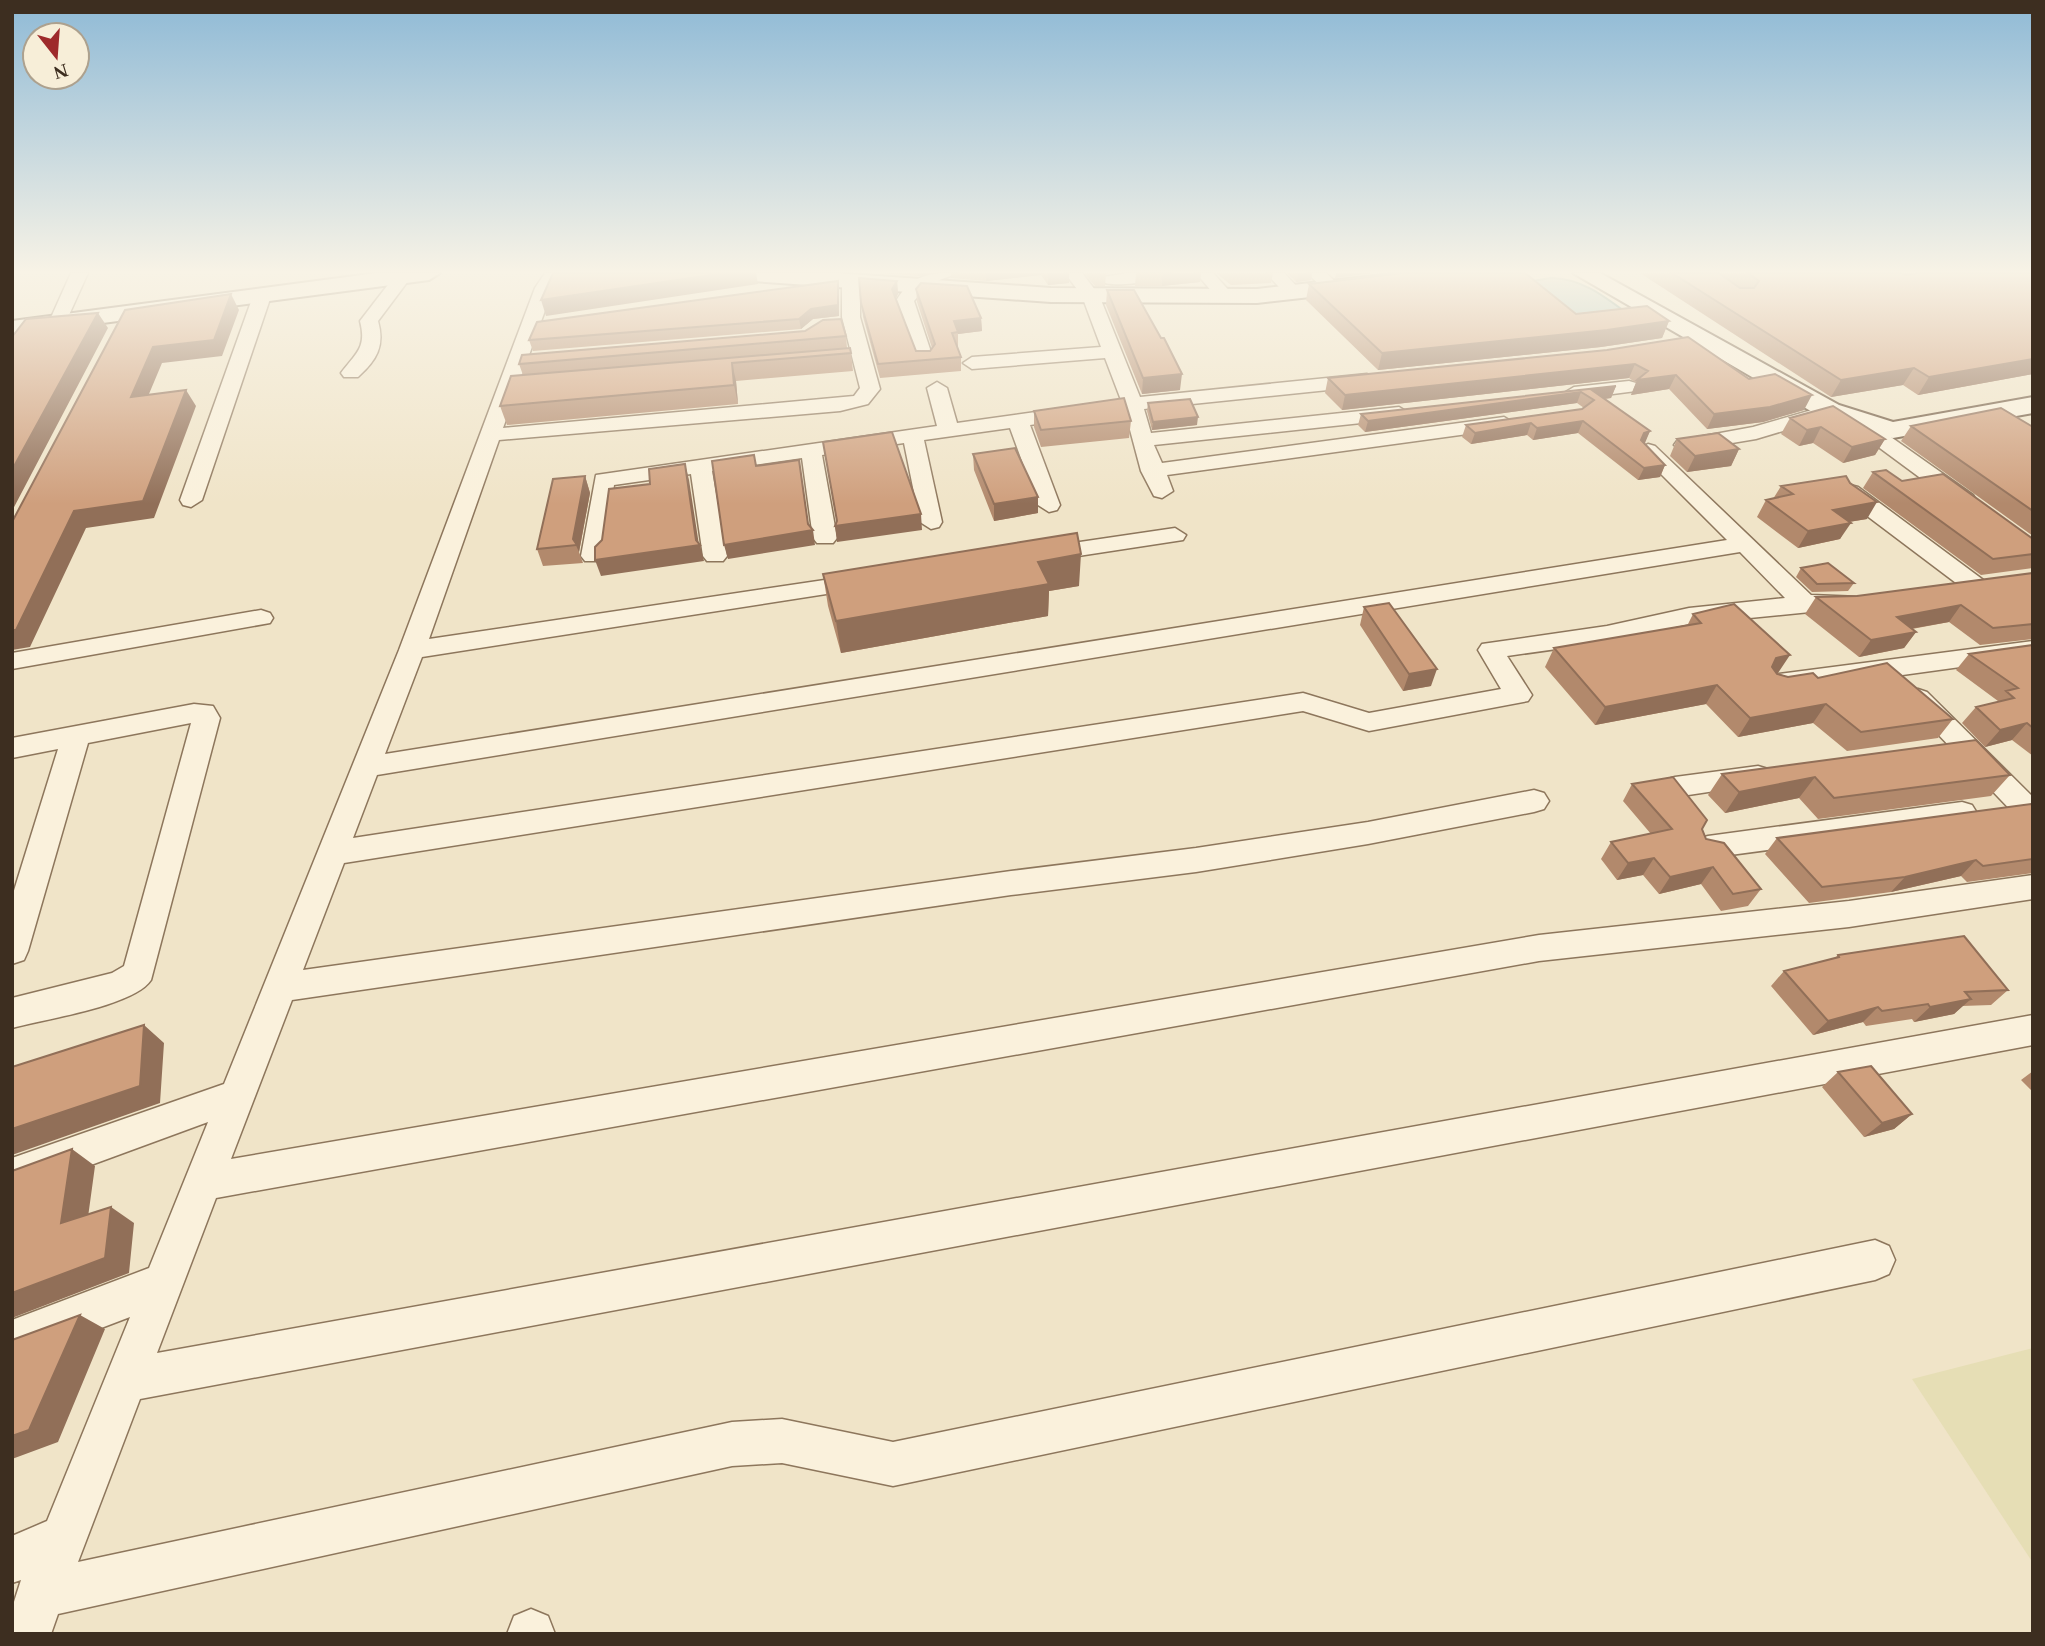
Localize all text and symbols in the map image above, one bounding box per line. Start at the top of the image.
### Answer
north arrow [21,21,91,91]
text: N [51,60,70,84]

